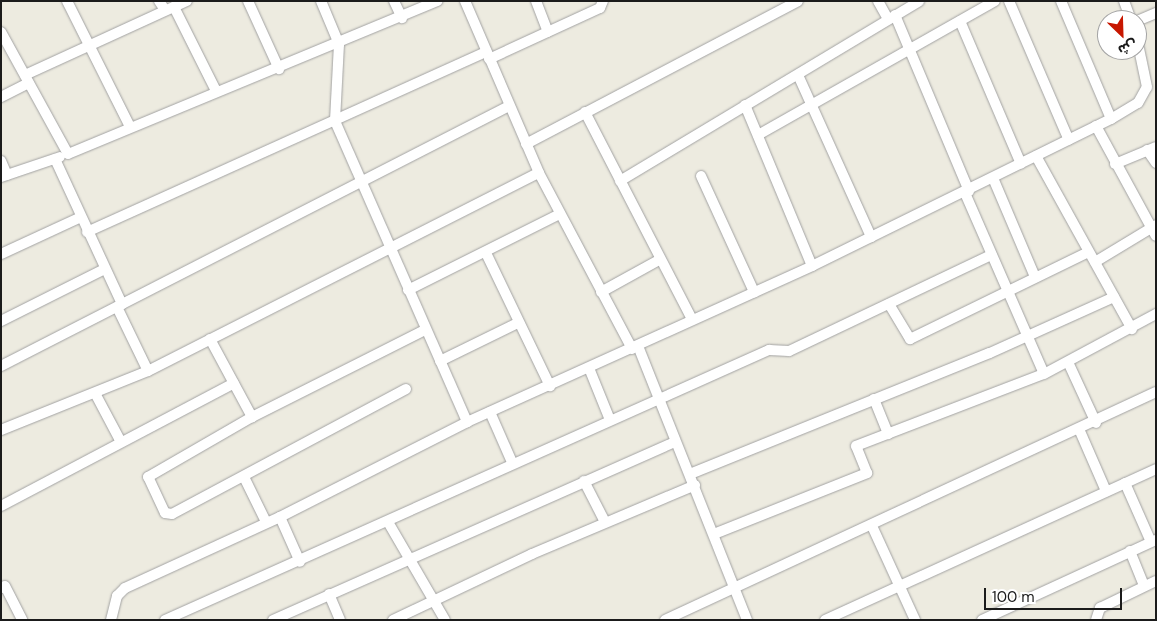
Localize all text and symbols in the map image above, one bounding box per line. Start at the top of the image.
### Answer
north arrow [1097,10,1147,60]
text: ش [1115,36,1140,60]
scale bar [987,578,1124,610]
text: 100 m [992,587,1035,607]

